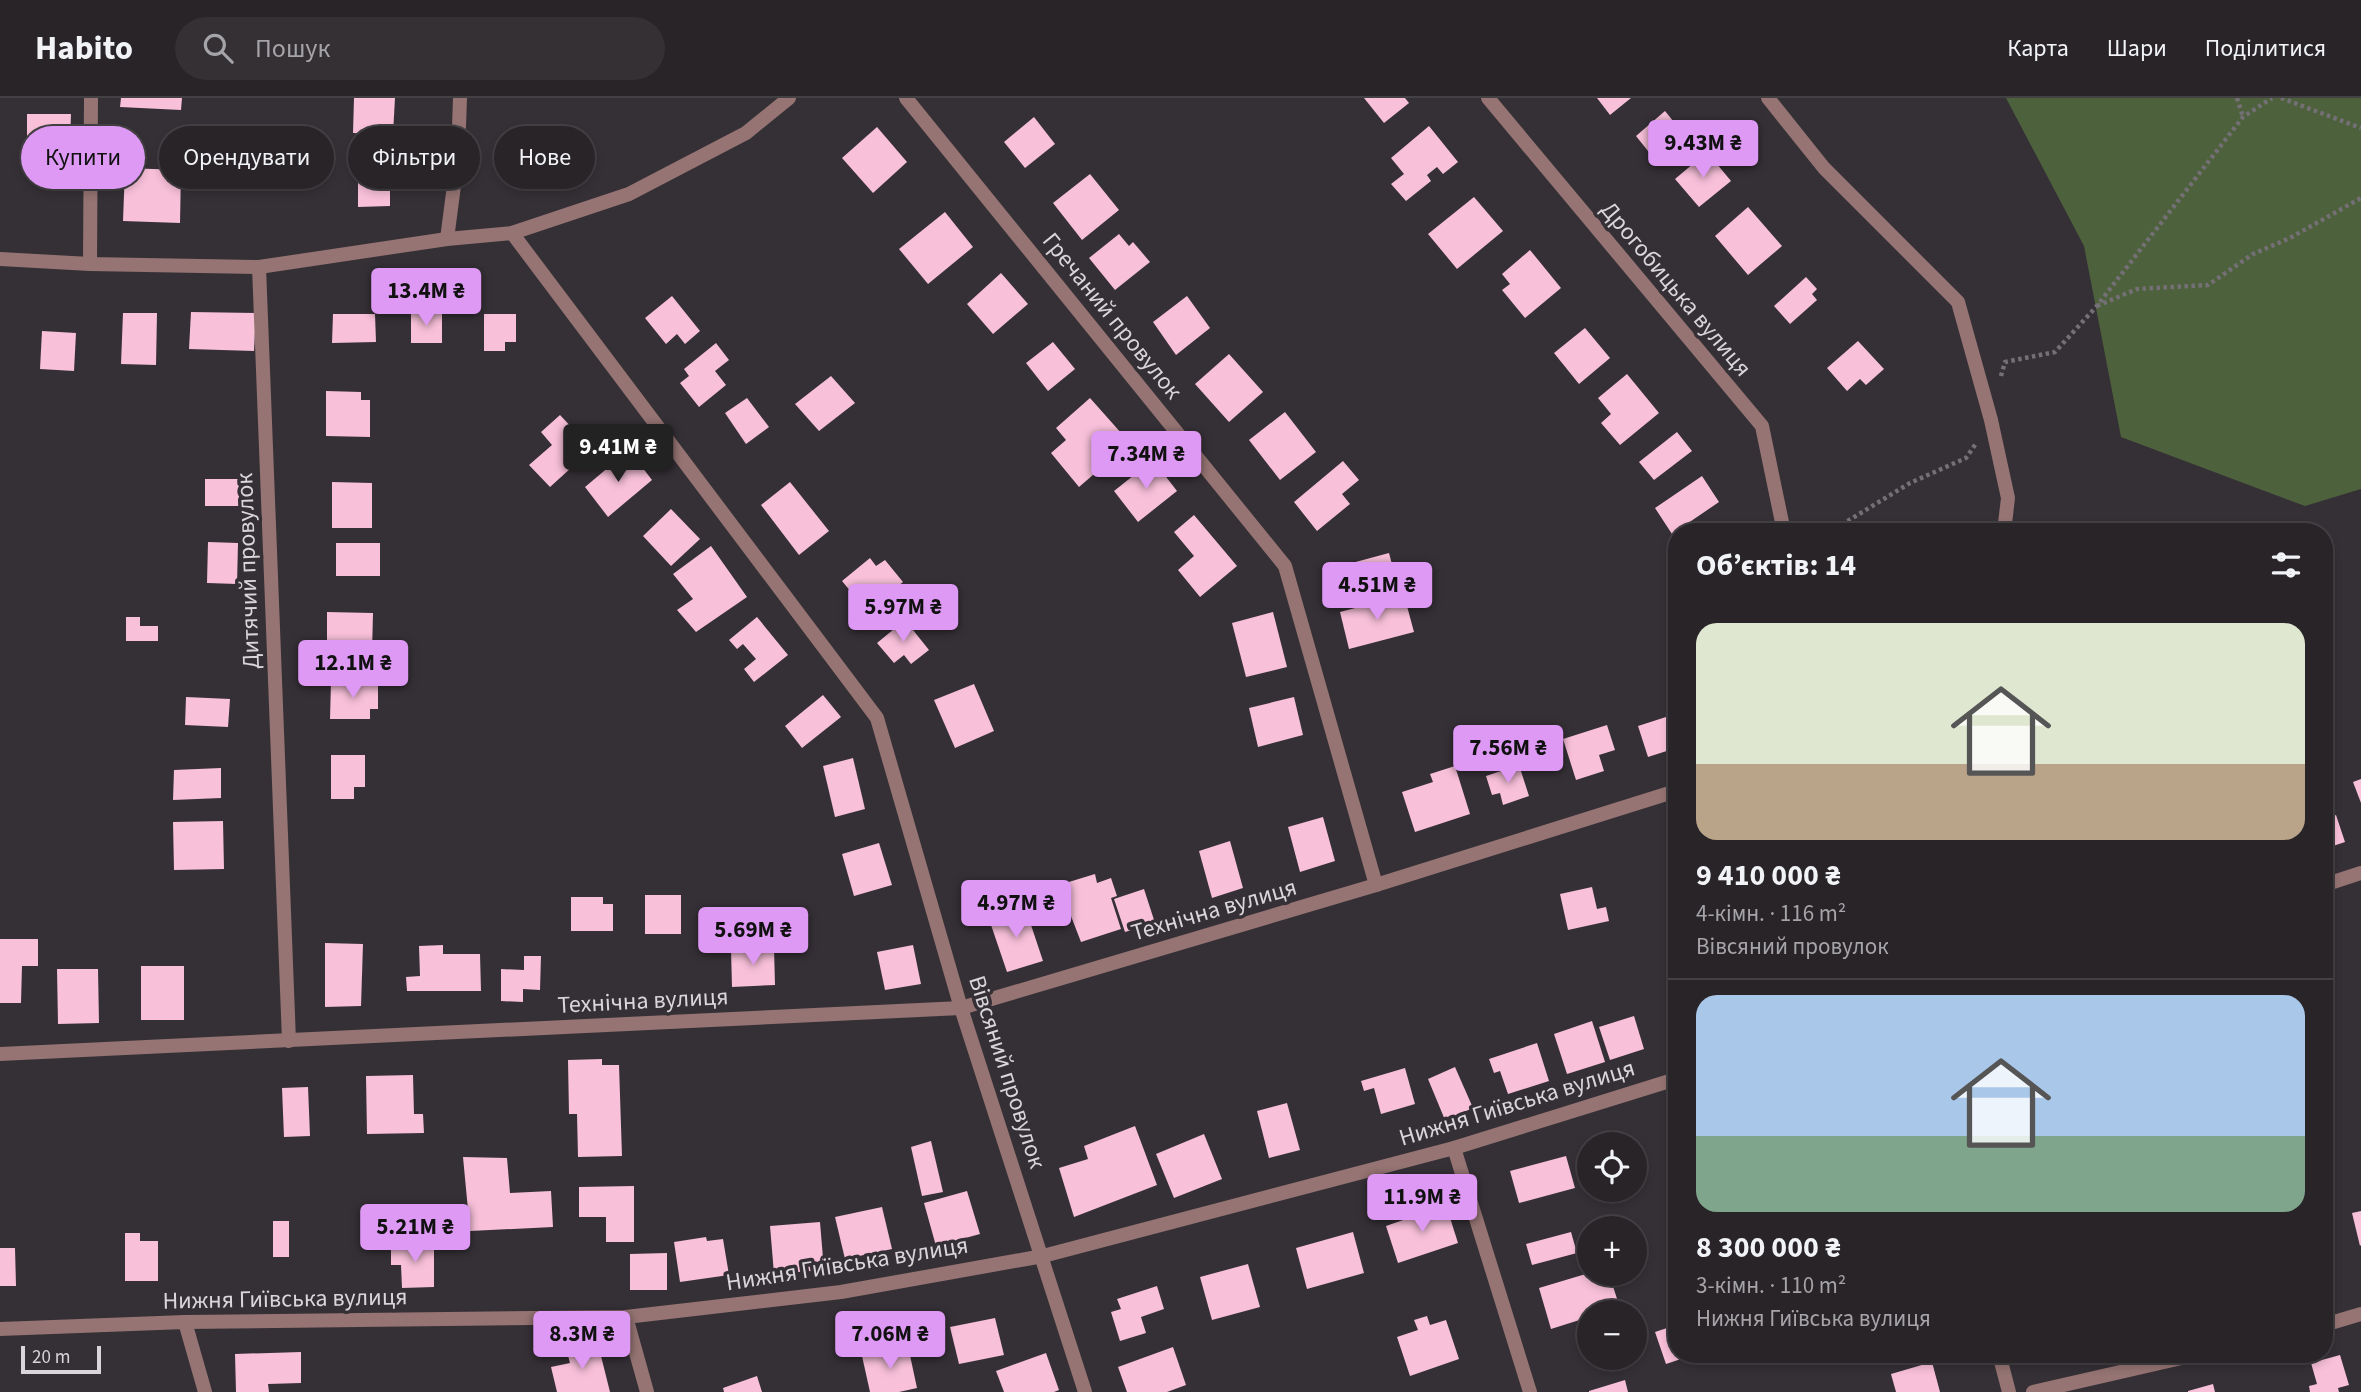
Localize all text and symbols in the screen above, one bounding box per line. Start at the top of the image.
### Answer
search box [175,17,665,80]
text: Habito [35,25,133,72]
icon: search [199,29,237,67]
text: Пошук [255,30,330,67]
text: Карта [2007,31,2069,66]
text: Шари [2107,31,2167,66]
text: Поділитися [2205,31,2326,66]
pin: 9.43M ₴ [1638,120,1768,180]
chip: Купити [21,126,145,189]
chip: Орендувати [159,126,334,189]
chip: Фільтри [348,126,480,189]
chip: Нове [494,126,595,189]
text: 9.43M ₴ [1664,126,1742,159]
street label: Дрогобицька вулиця [1592,194,1760,384]
street label: Гречаний провулок [1034,225,1190,407]
pin: 13.4M ₴ [361,268,491,328]
text: 13.4M ₴ [387,274,465,307]
pin: 9.41M ₴ [553,424,683,484]
text: 9.41M ₴ [579,430,657,463]
pin: 7.34M ₴ [1081,432,1211,491]
text: 7.34M ₴ [1107,437,1185,470]
street label: Дитячий провулок [227,472,269,670]
text: Об’єктів: 14 [1696,544,1856,587]
icon: filters [2267,546,2305,584]
pin: 4.51M ₴ [1312,562,1442,622]
text: 4.51M ₴ [1338,568,1416,601]
pin: 5.97M ₴ [838,584,968,644]
text: 5.97M ₴ [864,590,942,623]
pin: 12.1M ₴ [288,640,418,700]
text: 12.1M ₴ [314,646,392,679]
icon: home [1938,668,2064,794]
pin: 7.56M ₴ [1443,726,1573,785]
text: 7.56M ₴ [1469,731,1547,764]
text: 9 410 000 ₴ [1696,854,1841,897]
street label: Технічна вулиця [1127,870,1301,950]
pin: 4.97M ₴ [951,880,1081,940]
text: 4.97M ₴ [977,886,1055,919]
text: 4-кімн. · 116 m² [1696,897,1846,930]
pin: 5.69M ₴ [688,908,818,967]
text: 5.69M ₴ [714,913,792,946]
text: Вівсяний провулок [1696,930,1889,963]
street label: Вівсяний провулок [959,971,1055,1173]
street label: Технічна вулиця [557,979,729,1023]
icon: home [1938,1040,2064,1166]
street label: Нижня Гиївська вулиця [1395,1050,1639,1156]
map controls [1577,1132,1647,1370]
button: locate [1577,1132,1647,1202]
pin: 11.9M ₴ [1357,1174,1487,1234]
text: 11.9M ₴ [1383,1180,1461,1213]
pin: 5.21M ₴ [350,1204,480,1264]
text: 5.21M ₴ [376,1210,454,1243]
button: + [1577,1216,1647,1286]
text: 8 300 000 ₴ [1696,1226,1841,1269]
street label: Нижня Гиївська вулиця [723,1228,971,1300]
text: 3-кімн. · 110 m² [1696,1269,1846,1302]
street label: Нижня Гиївська вулиця [162,1279,408,1319]
button: − [1577,1300,1647,1370]
text: Нижня Гиївська вулиця [1696,1302,1931,1335]
pin: 8.3M ₴ [525,1312,639,1371]
pin: 7.06M ₴ [825,1312,955,1371]
text: 8.3M ₴ [549,1317,615,1350]
text: 7.06M ₴ [851,1317,929,1350]
scale bar [21,1343,102,1375]
text: 20 m [32,1344,70,1371]

